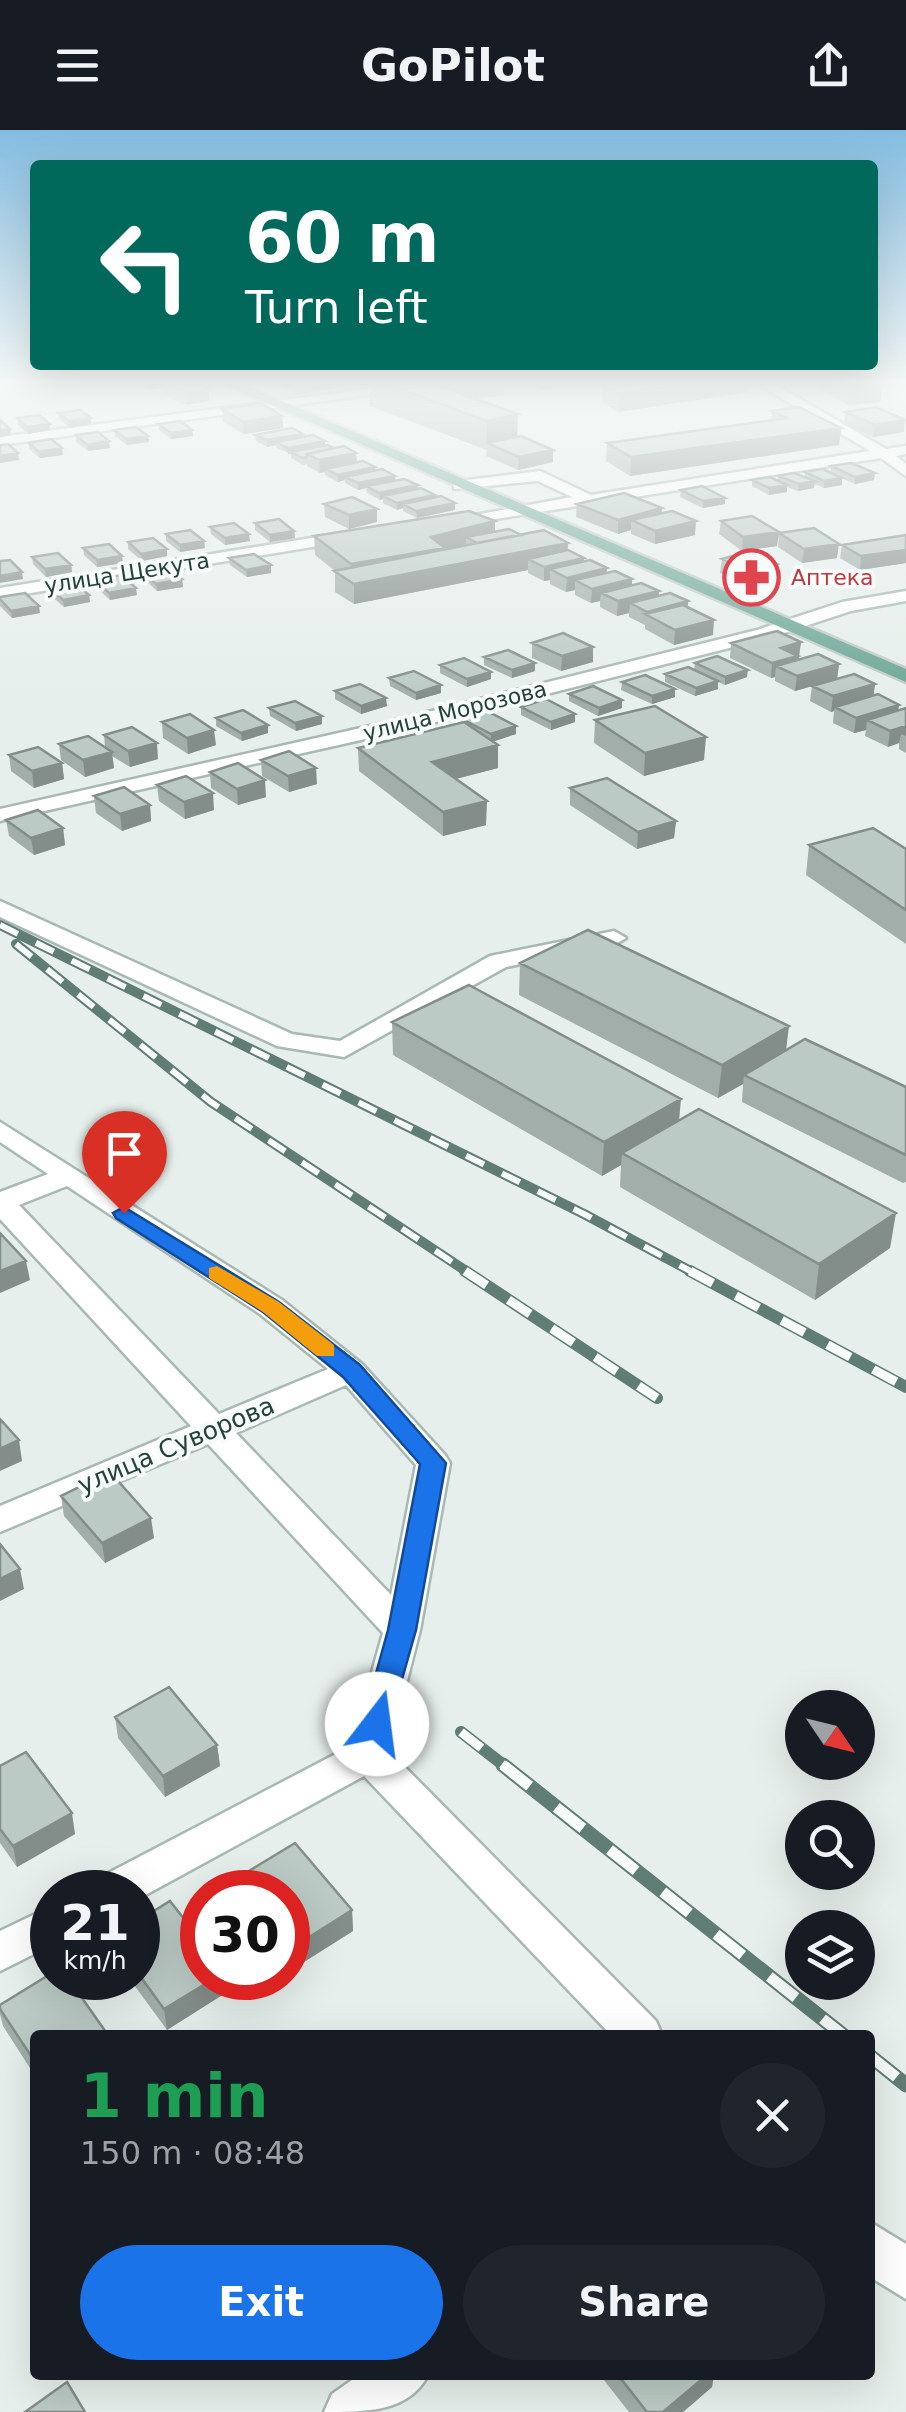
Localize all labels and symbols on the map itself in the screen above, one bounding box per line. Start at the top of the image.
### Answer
pharmacy icon: Аптека [722,547,782,607]
street label: улица Щекута [43,548,211,598]
place label: Аптека [791,565,874,590]
street label: улица Морозова [361,676,549,746]
pin [82,1111,167,1214]
street label: улица Суворова [73,1390,279,1500]
position arrow [325,1672,429,1776]
north arrow [785,1690,875,1780]
speed limit sign: 30 [180,1870,310,2000]

